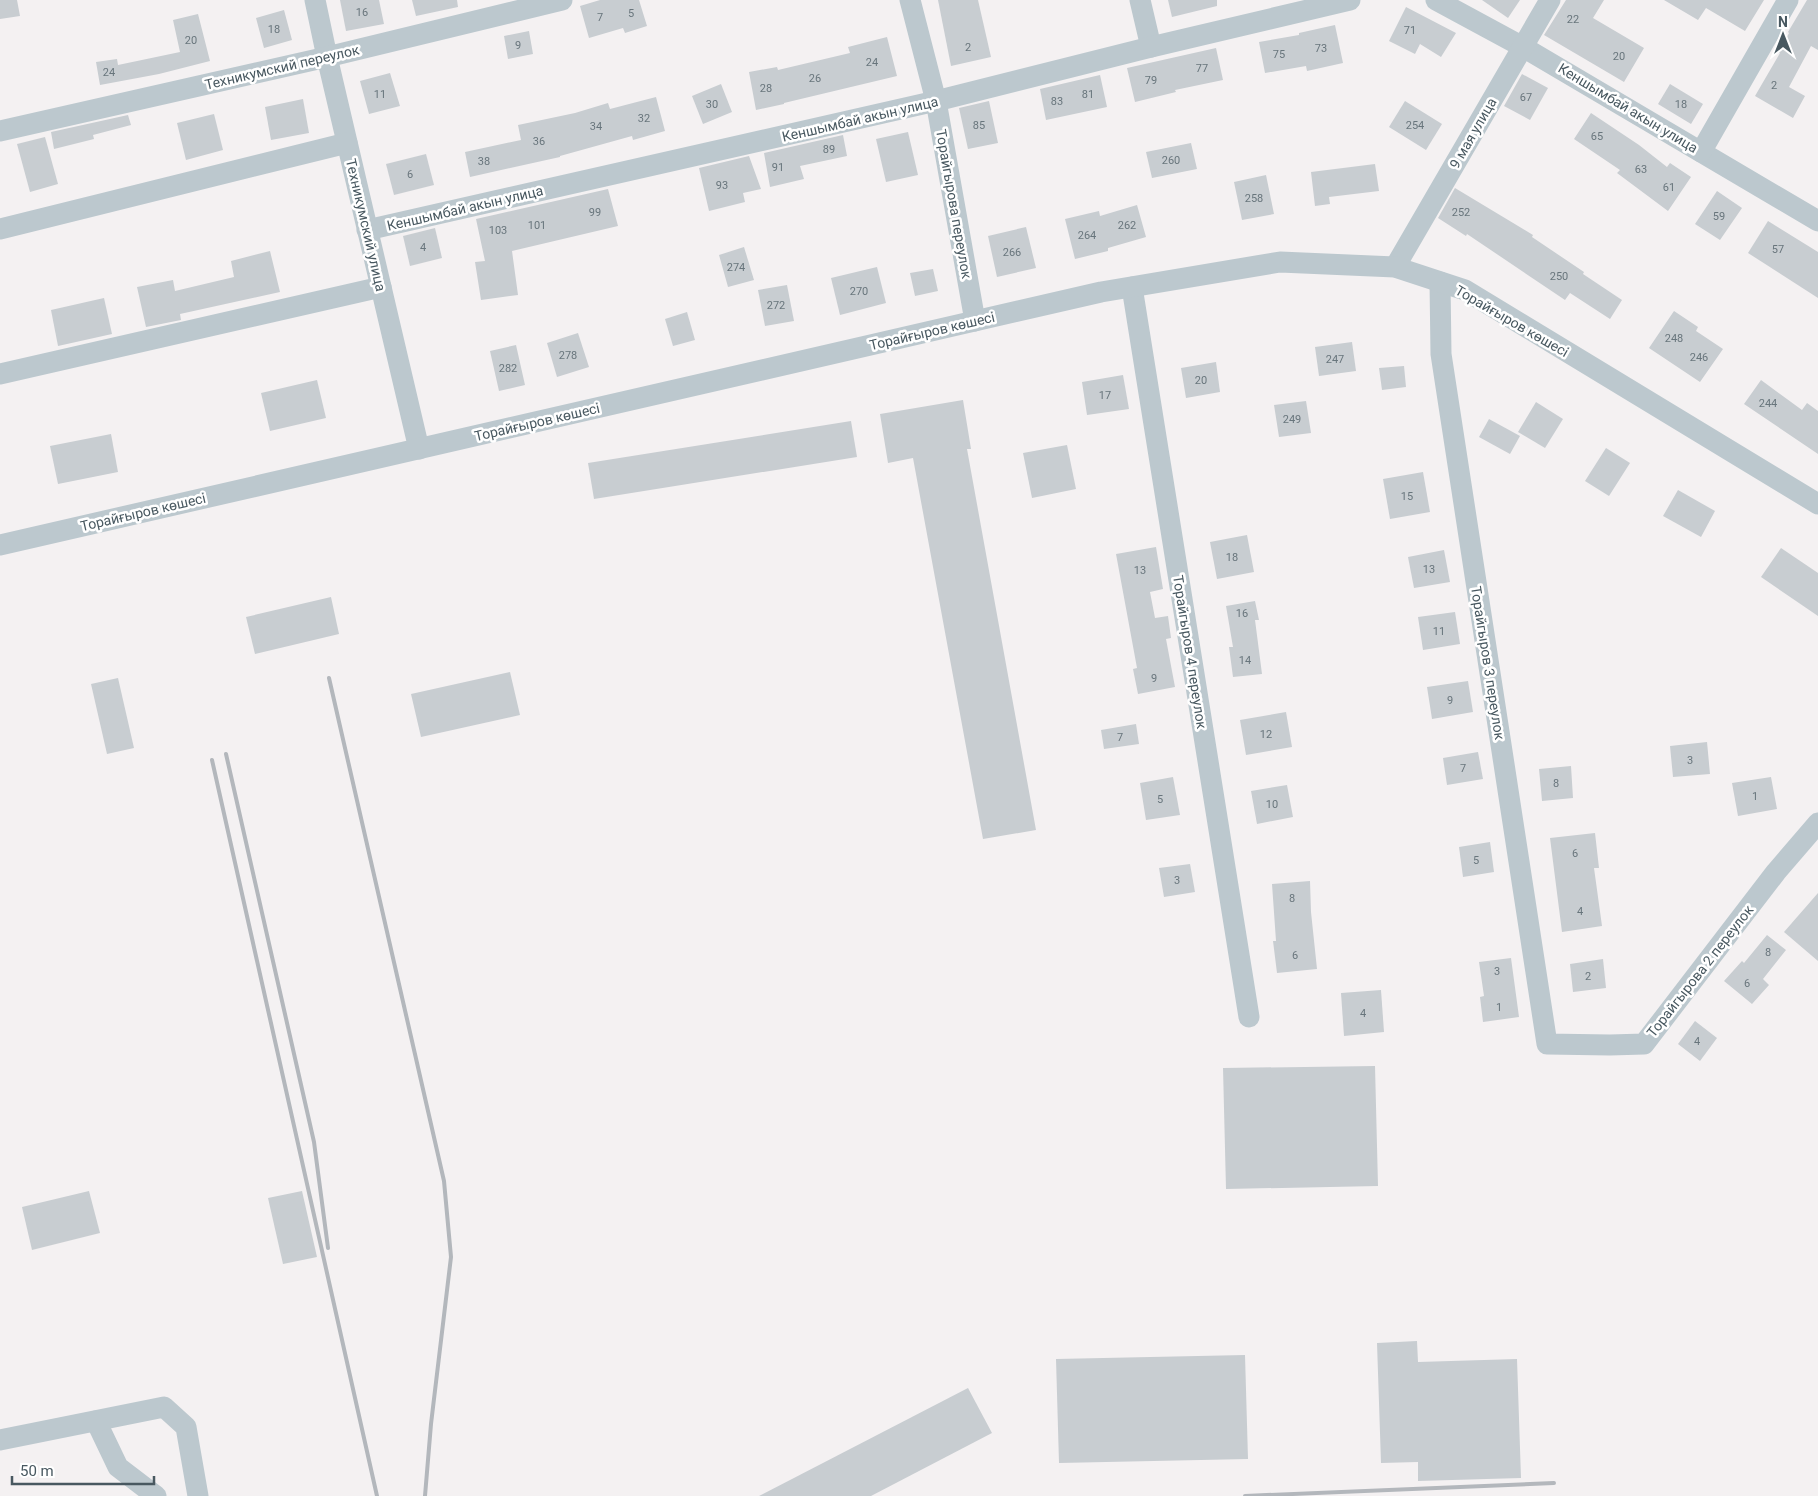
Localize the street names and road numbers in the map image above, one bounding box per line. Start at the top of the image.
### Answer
street label: Техникумский переулок [203,41,361,93]
street label: Кеншымбай акын улица [1555,60,1701,156]
street label: Кеншымбай акын улица [780,93,940,145]
street label: 9 мая улица [1446,95,1500,171]
street label: Торайгырова переулок [933,128,975,280]
street label: Техникумский улица [343,157,389,293]
street label: Кеншымбай акын улица [385,182,545,234]
street label: Торайғыров көшесі [1452,282,1572,360]
street label: Торайғыров көшесі [868,309,996,353]
street label: Торайғыров көшесі [473,400,601,444]
street label: Торайғыров көшесі [79,490,207,534]
street label: Торайгыров 4 переулок [1170,574,1210,730]
street label: Торайгыров 3 переулок [1468,585,1508,741]
street label: Торайгырова 2 переулок [1644,902,1757,1040]

